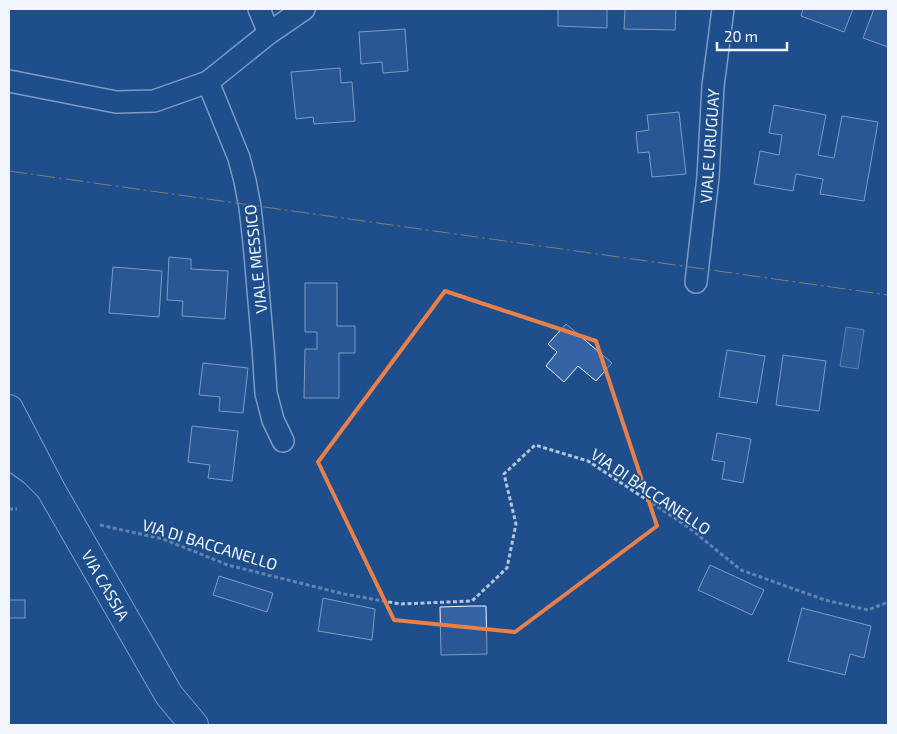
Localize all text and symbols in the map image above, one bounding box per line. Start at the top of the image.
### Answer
scale bar [717,20,787,52]
text: 20 m [724,27,758,45]
street label: VIALE URUGUAY [696,88,722,204]
street label: VIALE MESSICO [240,204,270,314]
street label: VIA DI BACCANELLO [587,444,715,538]
street label: VIA DI BACCANELLO [140,514,280,574]
street label: VIA CASSIA [78,546,134,624]

